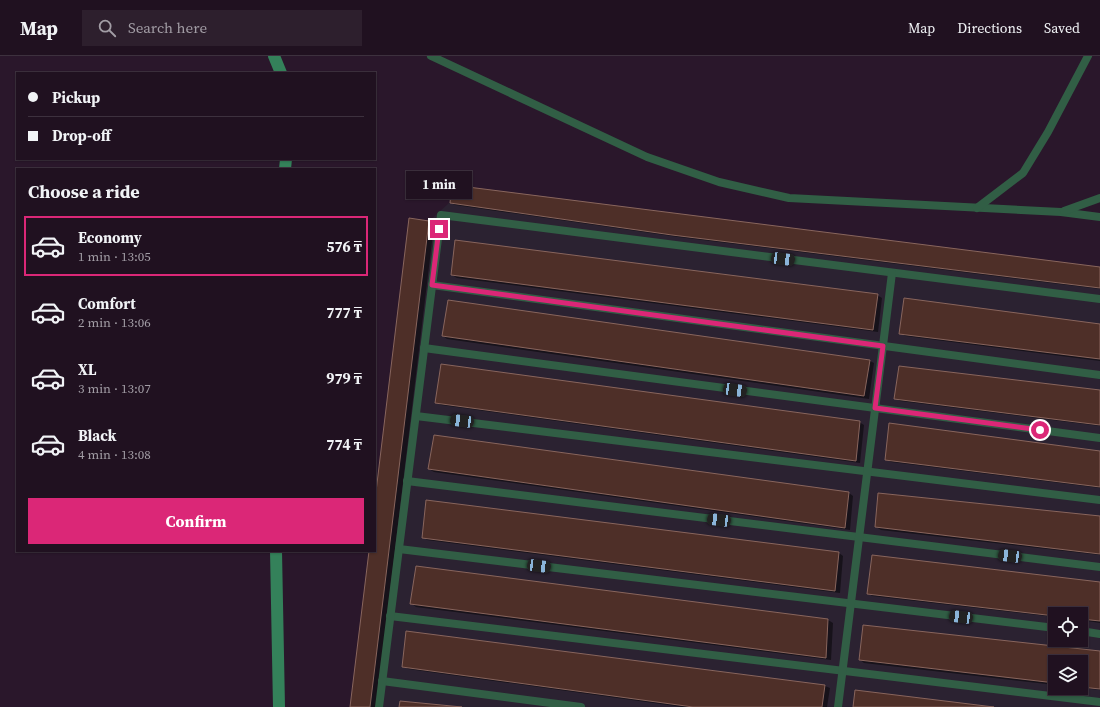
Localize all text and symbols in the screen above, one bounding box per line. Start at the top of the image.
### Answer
search box [82,10,362,46]
text: Map [20,15,58,41]
icon: search [96,17,118,39]
text: Search here [128,17,207,38]
text: Map [908,18,935,38]
text: Directions [957,18,1022,38]
text: Saved [1044,18,1080,38]
text: Pickup [52,87,100,108]
text: Drop-off [52,125,111,146]
callout: 1 min [406,171,472,199]
text: 1 min [422,176,456,193]
text: Choose a ride [28,179,140,204]
route end [430,220,448,238]
text: Economy [78,227,142,248]
icon: car [30,228,66,264]
text: 576 ₸ [326,236,362,257]
text: 1 min · 13:05 [78,248,151,265]
car [770,252,796,266]
text: Comfort [78,293,136,314]
icon: car [30,294,66,330]
text: 777 ₸ [326,302,362,323]
text: 2 min · 13:06 [78,314,151,331]
text: XL [78,359,97,380]
icon: car [30,360,66,396]
text: 979 ₸ [326,368,362,389]
text: 3 min · 13:07 [78,380,151,397]
car [722,382,748,398]
car [449,414,475,428]
route start [1031,421,1049,439]
text: Black [78,425,117,446]
icon: car [30,426,66,462]
text: 774 ₸ [326,434,362,455]
text: 4 min · 13:08 [78,446,151,463]
button: Confirm [28,498,364,544]
car [706,513,732,527]
car [997,549,1023,563]
car [526,559,552,573]
map controls [1048,607,1088,695]
button: locate [1048,607,1088,647]
car [948,610,974,624]
button: layers [1048,655,1088,695]

